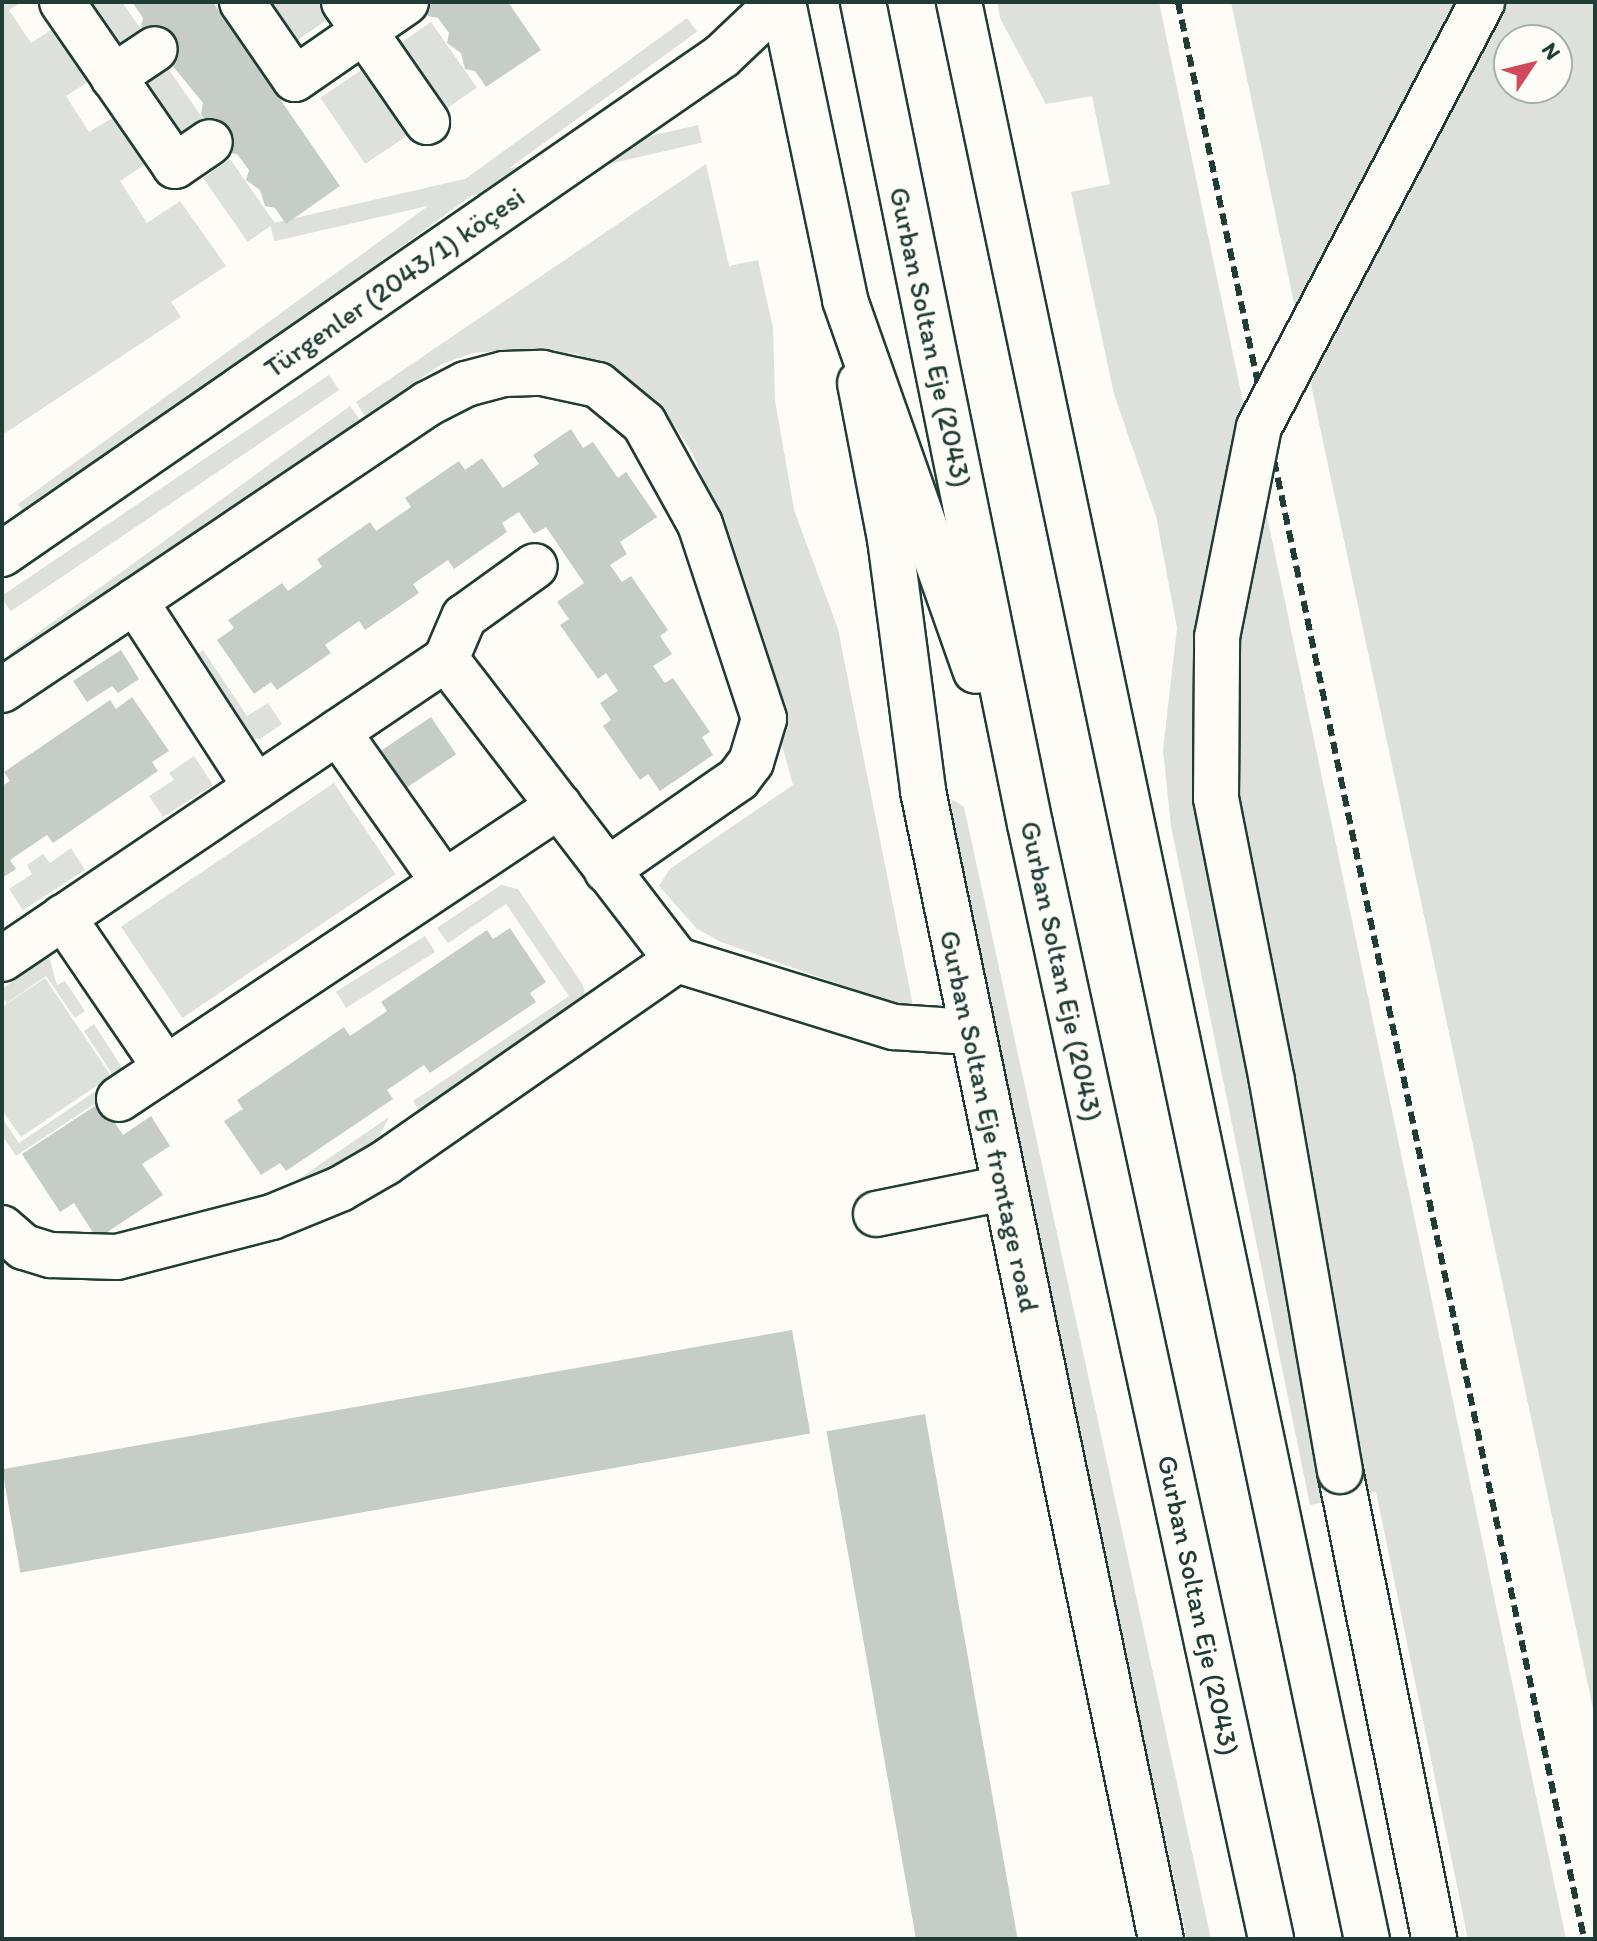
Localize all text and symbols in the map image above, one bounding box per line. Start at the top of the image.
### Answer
north arrow [1493,24,1573,104]
text: N [1536,37,1567,65]
street label: Türgenler (2043/1) köçesi [257,179,531,385]
street label: Gurban Soltan Eje (2043) [883,184,979,490]
street label: Gurban Soltan Eje (2043) [1014,818,1110,1124]
street label: Gurban Soltan Eje frontage road [933,928,1047,1314]
street label: Gurban Soltan Eje (2043) [1151,1452,1247,1758]

